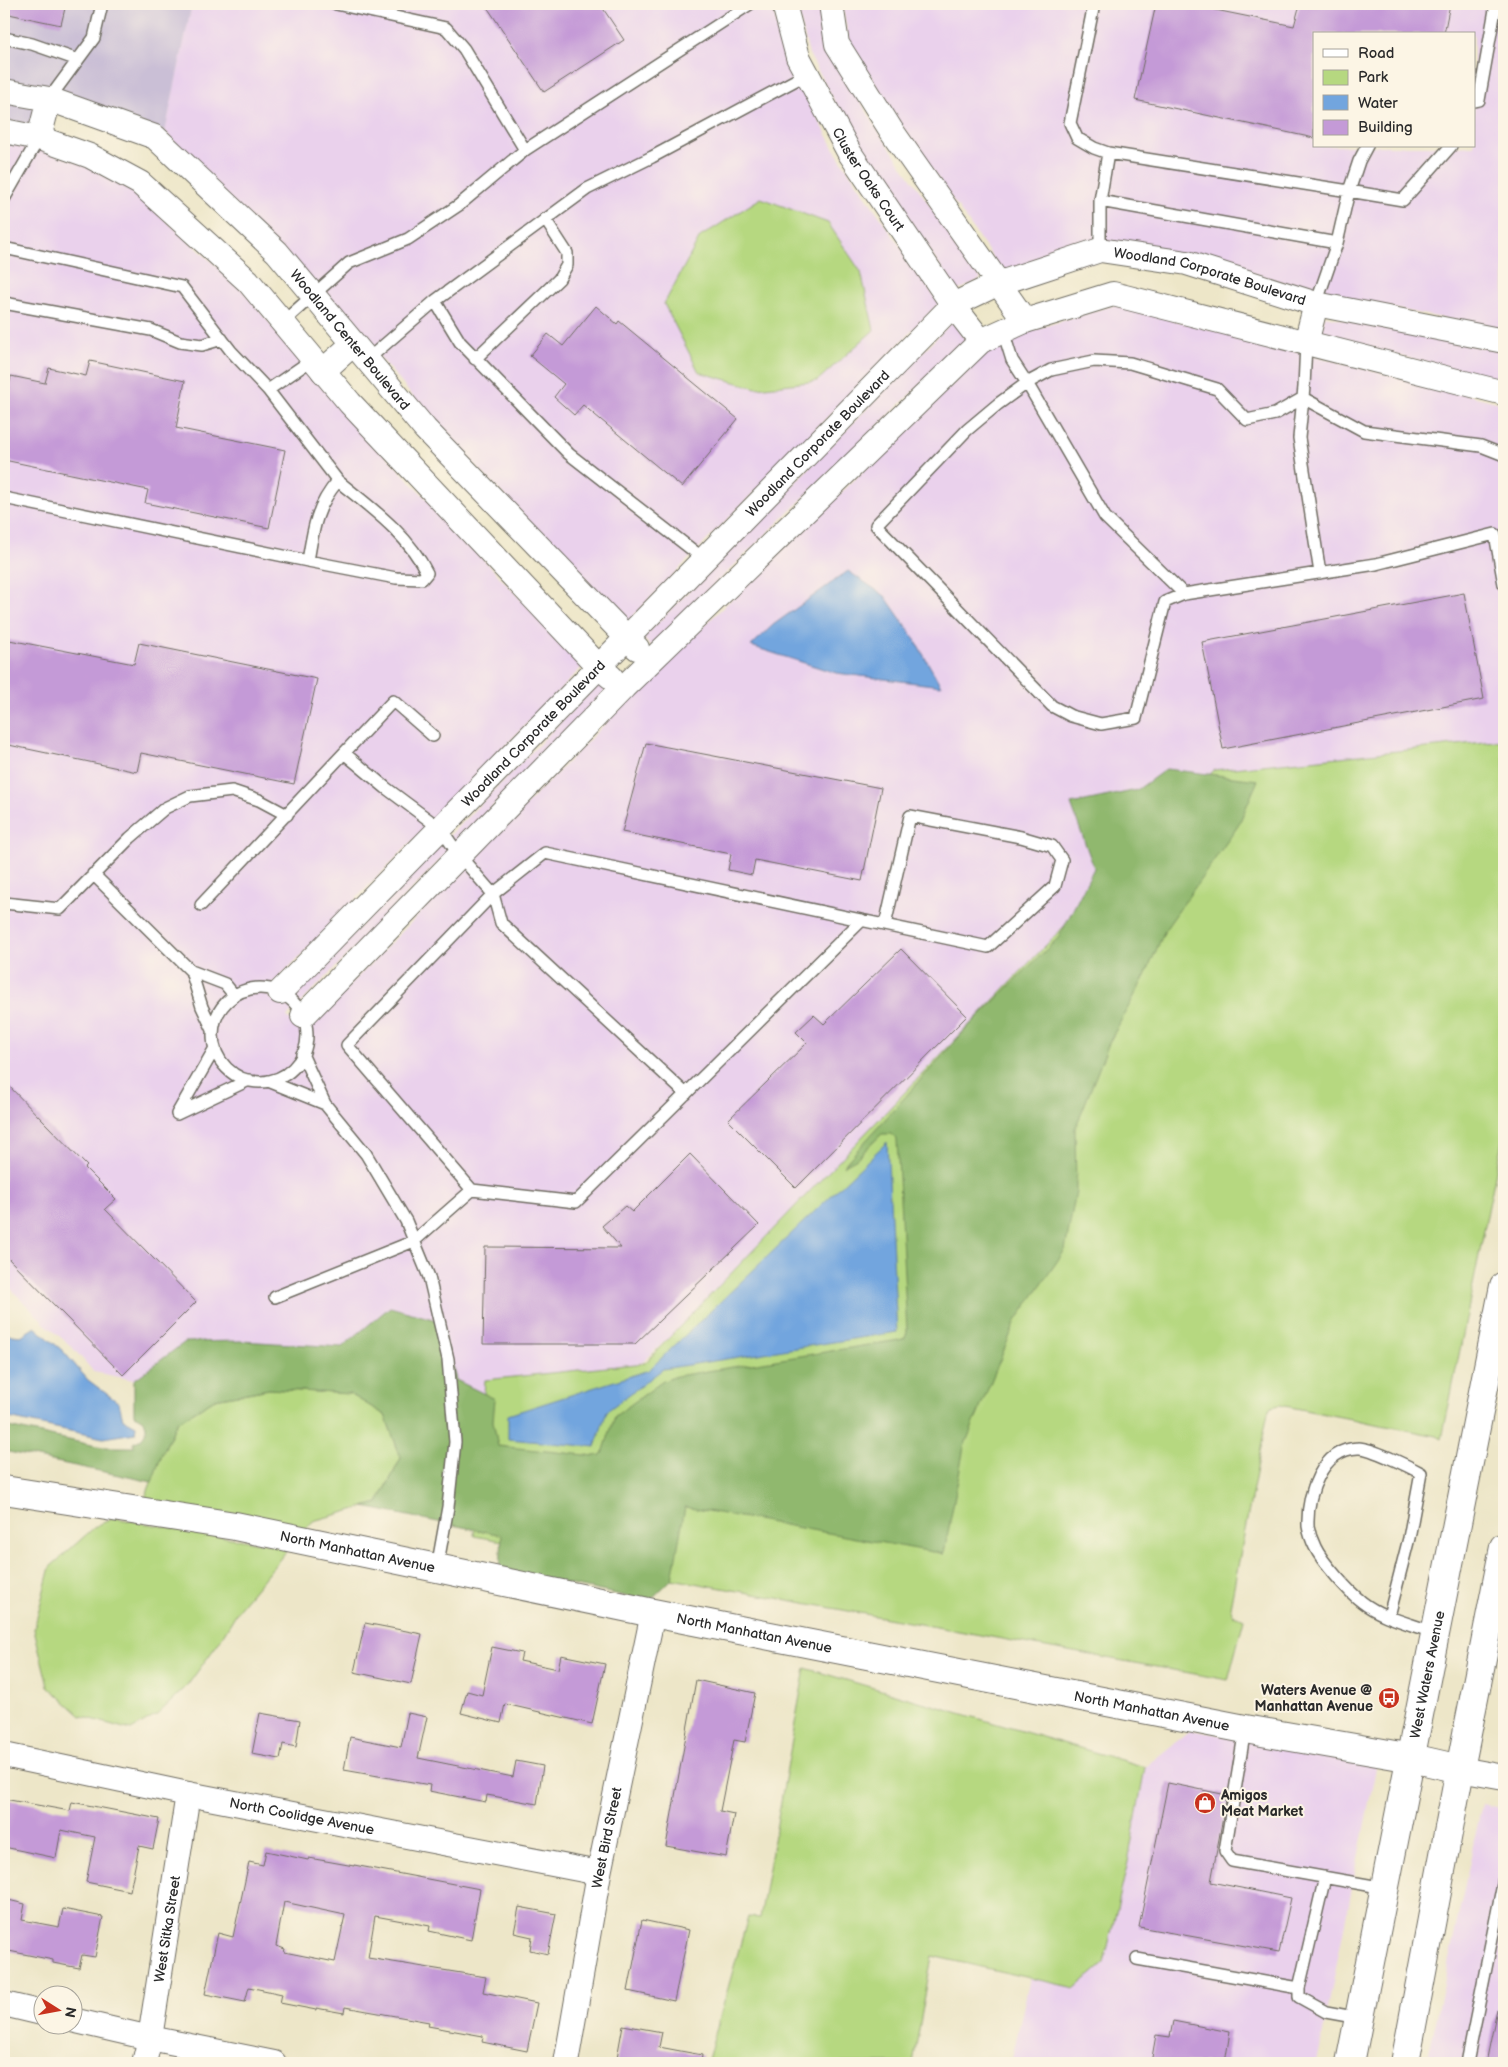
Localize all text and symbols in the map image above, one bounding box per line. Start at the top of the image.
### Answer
legend [1313,32,1476,148]
text: Road [1358,44,1394,63]
text: Park [1358,68,1389,87]
text: Water [1358,94,1398,113]
text: Building [1358,118,1413,137]
street label: Cluster Oaks Court [829,124,909,235]
street label: Woodland Corporate Boulevard [1113,244,1308,309]
street label: Woodland Center Boulevard [287,266,414,413]
street label: Woodland Corporate Boulevard [742,367,893,520]
street label: Woodland Corporate Boulevard [458,657,609,810]
street label: North Manhattan Avenue [278,1527,437,1576]
street label: North Manhattan Avenue [675,1609,834,1656]
street label: West Waters Avenue [1406,1609,1448,1740]
place label: Waters Avenue @ Manhattan Avenue [1254,1682,1373,1715]
bus stop icon: Waters Avenue @ Manhattan Avenue [1377,1686,1401,1710]
street label: North Manhattan Avenue [1073,1687,1231,1734]
street label: West Bird Street [588,1785,625,1890]
place label: Amigos Meat Market [1220,1787,1303,1820]
shop icon: Amigos Meat Market [1193,1791,1217,1815]
street label: North Coolidge Avenue [228,1794,376,1838]
street label: West Sitka Street [150,1874,184,1984]
north arrow [32,1984,82,2034]
text: N [61,2006,80,2019]

